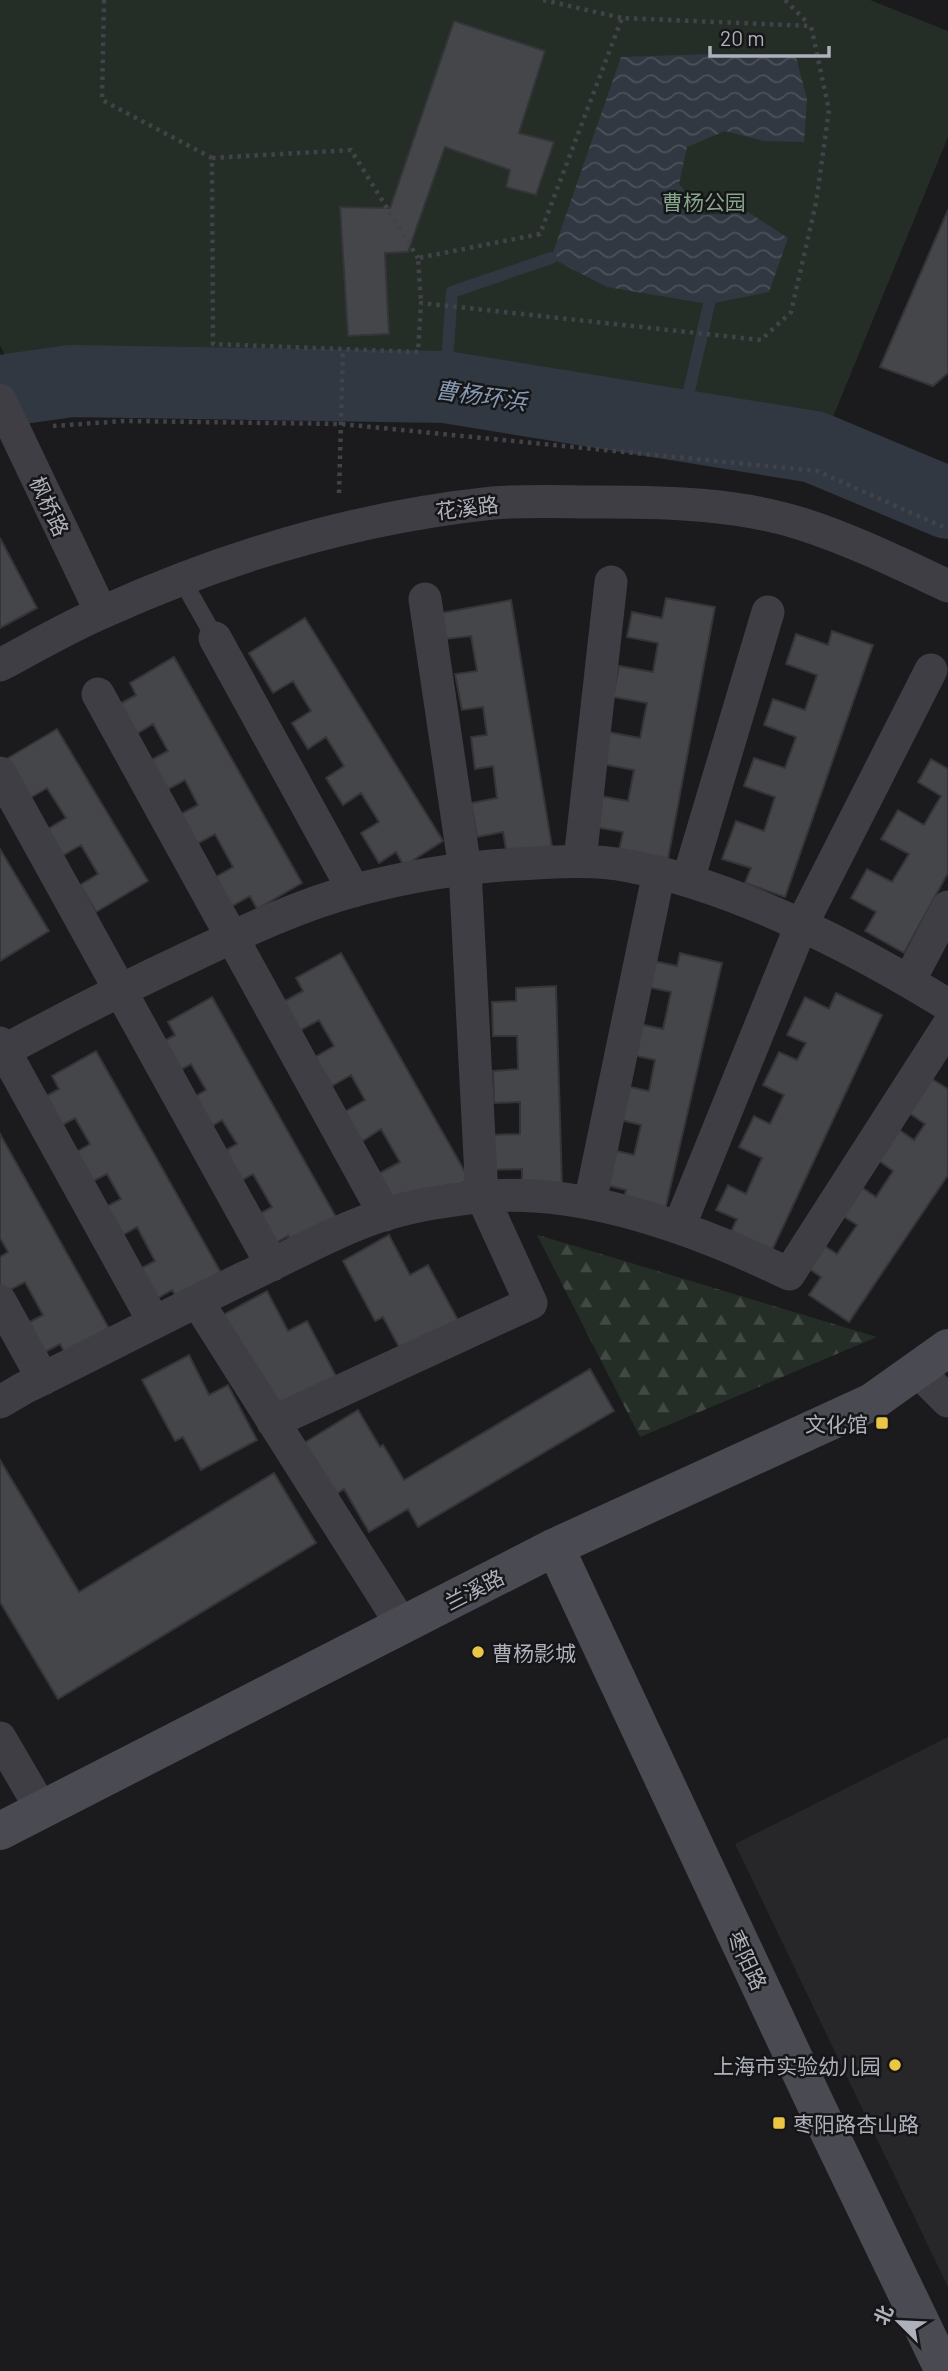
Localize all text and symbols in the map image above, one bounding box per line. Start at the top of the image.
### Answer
scale bar [710,14,829,58]
text: 20 m [720,25,765,50]
park label: 曹杨公园 [662,189,746,214]
water label: 曹杨环浜 [433,375,530,416]
street label: 枫桥路 [25,472,75,540]
street label: 花溪路 [434,491,500,523]
place label: 文化馆 [805,1411,868,1436]
marker: 文化馆 [874,1415,890,1431]
street label: 兰溪路 [440,1564,508,1614]
place label: 曹杨影城 [492,1640,576,1665]
marker: 曹杨影城 [470,1644,486,1660]
street label: 枣阳路 [723,1926,773,1994]
place label: 上海市实验幼儿园 [713,2053,881,2078]
marker: 上海市实验幼儿园 [887,2057,903,2073]
place label: 枣阳路杏山路 [793,2111,919,2136]
marker: 枣阳路杏山路 [771,2115,787,2131]
north arrow [864,2287,934,2357]
text: 北 [869,2302,897,2328]

